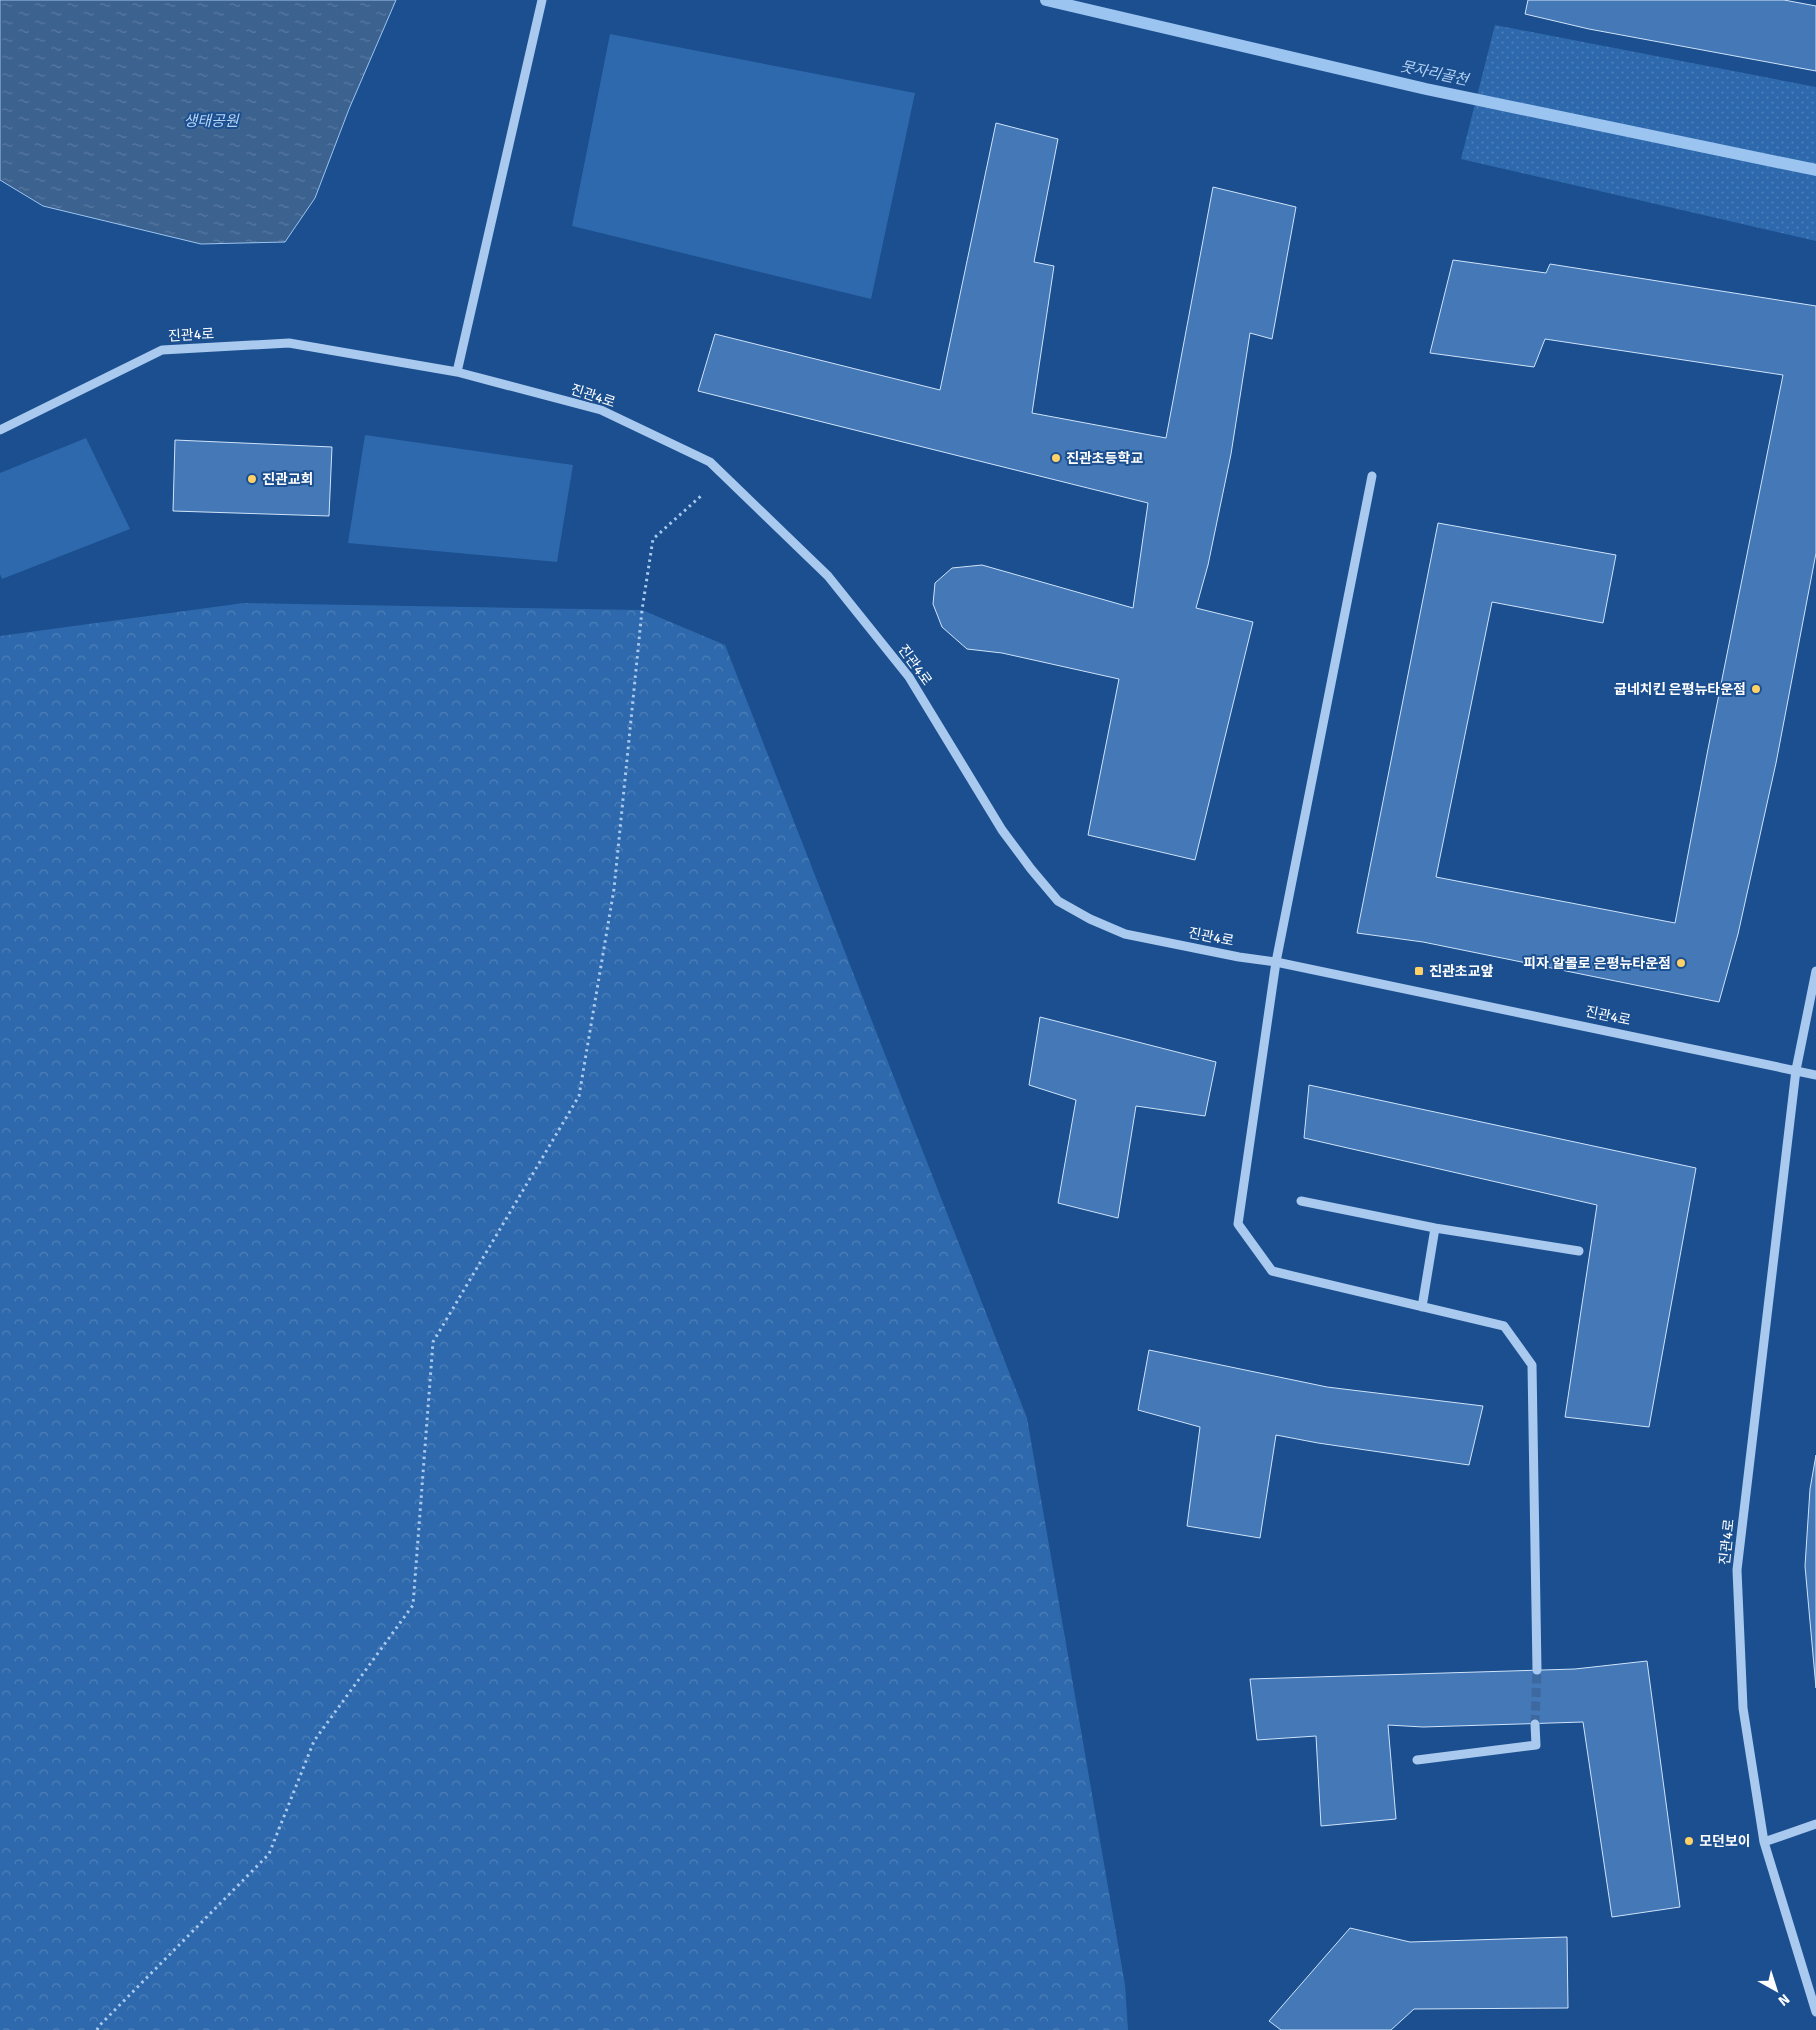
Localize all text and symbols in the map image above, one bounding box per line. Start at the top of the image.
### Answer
water label: 못자리골천 [1398,57,1472,89]
water label: 생태공원 [183,112,240,130]
street label: 진관4로 [167,325,215,345]
street label: 진관4로 [568,381,618,411]
place label: 진관초등학교 [1066,450,1143,467]
marker: 진관초등학교 [1050,452,1062,464]
place label: 진관교회 [262,471,314,488]
marker: 진관교회 [246,473,258,485]
street label: 진관4로 [895,641,936,689]
place label: 굽네치킨 은평뉴타운점 [1614,681,1746,698]
marker: 굽네치킨 은평뉴타운점 [1750,683,1762,695]
street label: 진관4로 [1187,924,1235,950]
place label: 피자 알볼로 은평뉴타운점 [1523,955,1671,972]
marker: 피자 알볼로 은평뉴타운점 [1675,957,1687,969]
place label: 진관초교앞 [1429,963,1494,980]
marker: 진관초교앞 [1413,965,1425,977]
street label: 진관4로 [1584,1003,1632,1029]
street label: 진관4로 [1716,1518,1738,1566]
place label: 모던보이 [1699,1833,1751,1850]
marker: 모던보이 [1683,1835,1695,1847]
north arrow [1751,1965,1801,2015]
text: N [1775,1990,1793,2009]

